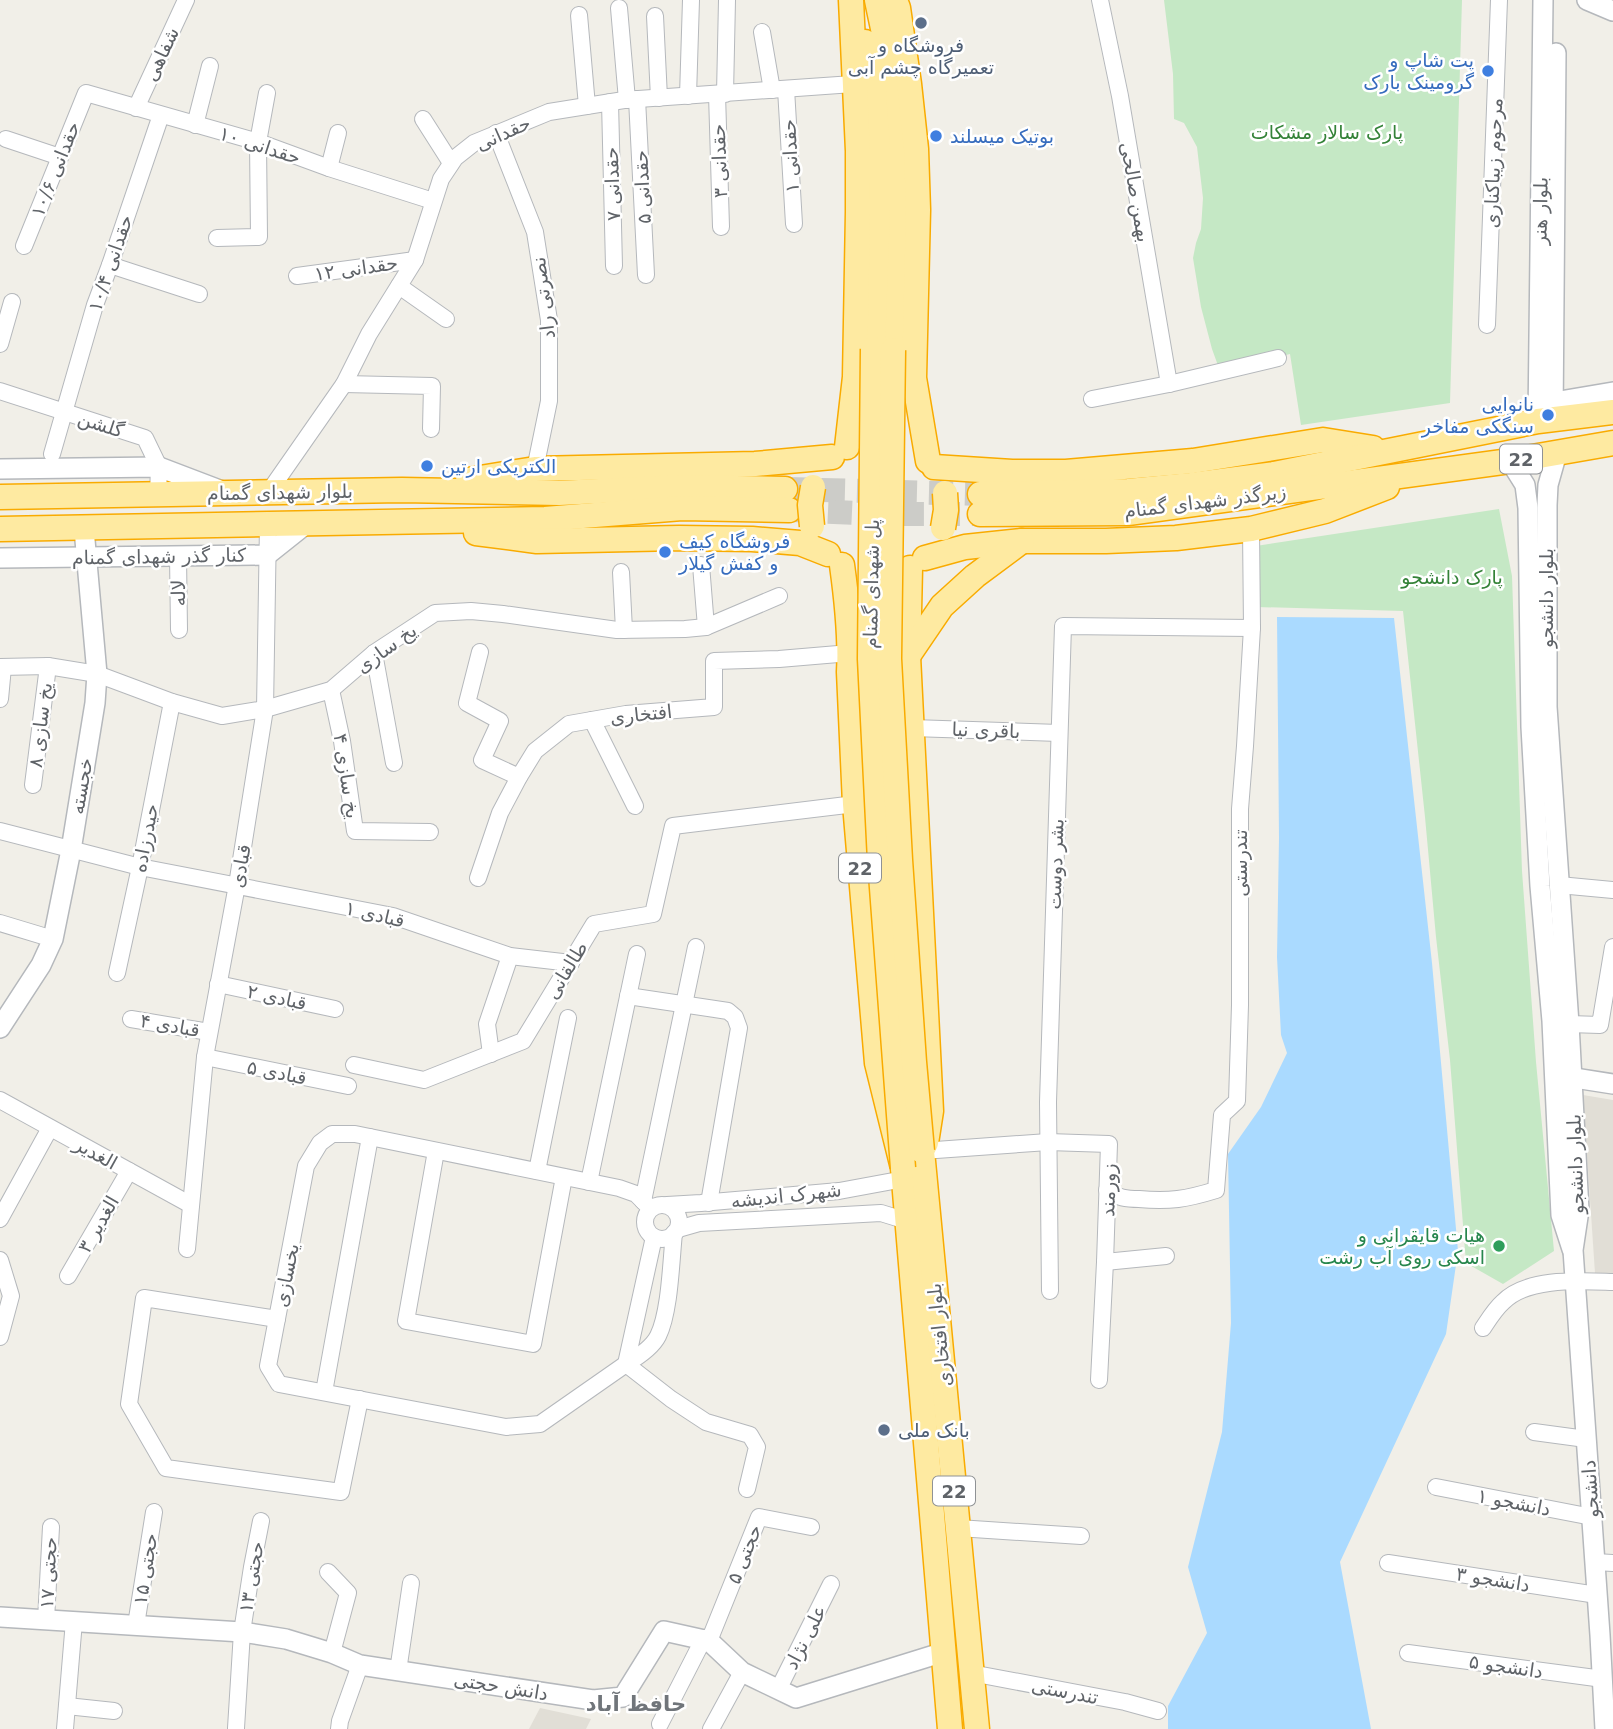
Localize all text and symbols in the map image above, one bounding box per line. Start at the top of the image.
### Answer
marker: فروشگاه و تعمیرگاه چشم آبی [913,15,929,31]
street label: شفاهی [139,23,183,85]
place label: فروشگاه و تعمیرگاه چشم آبی [848,34,994,79]
place label: پت شاپ و گرومینک بارک [1363,49,1475,94]
marker: پت شاپ و گرومینک بارک [1480,63,1496,79]
street label: مرحوم زیباکناری [1480,97,1507,229]
street label: حقدانی [472,111,534,155]
street label: حقدانی ۱۰/۶ [26,118,84,220]
street label: حقدانی ۱ [777,118,803,194]
park label: پارک سالار مشکات [1251,121,1403,144]
street label: حقدانی ۱۰ [217,122,303,168]
street label: حقدانی ۳ [707,124,731,198]
place label: بوتیک میسلند [950,125,1054,148]
marker: بوتیک میسلند [928,128,944,144]
street label: بهمن صالحی [1115,140,1156,244]
street label: حقدانی ۷ [600,147,624,221]
street label: حقدانی ۵ [629,149,655,225]
street label: بلوار هنر [1528,177,1553,246]
street label: حقدانی ۱۰/۴ [83,212,137,314]
street label: حقدانی ۱۲ [313,251,399,285]
street label: نصرتی راد [527,256,560,340]
place label: نانوایی سنگکی مفاخر [1421,393,1534,438]
street label: گلشن [75,406,128,443]
marker: نانوایی سنگکی مفاخر [1540,407,1556,423]
road number: 22 [1500,444,1542,474]
place label: الکتریکی ارتین [441,455,556,478]
marker: الکتریکی ارتین [419,458,435,474]
street label: بلوار شهدای گمنام [207,480,353,505]
street label: زیرگذر شهدای گمنام [1123,480,1288,523]
street label: پل شهدای گمنام [859,519,884,649]
place label: فروشگاه کیف و کفش گیلار [678,530,790,575]
street label: کنار گذر شهدای گمنام [72,543,247,570]
marker: فروشگاه کیف و کفش گیلار [657,544,673,560]
street label: بلوار دانشجو [1535,548,1558,649]
park label: پارک دانشجو [1400,566,1503,589]
street label: لاله [167,579,189,607]
street label: یخ سازی [351,619,421,678]
street label: یخ سازی ۸ [24,681,57,769]
street label: افتخاری [609,700,673,729]
street label: باقری نیا [951,718,1021,743]
street label: یخ سازی ۴ [328,732,365,820]
street label: خجسته [65,756,97,816]
street label: حیدرزاده [128,802,163,874]
street label: بشر دوست [1042,818,1069,910]
street label: تندرستی [1229,829,1252,897]
street label: قبادی [225,842,255,890]
road number: 22 [839,854,881,882]
street label: قبادی ۱ [343,897,407,931]
street label: طالقانی [540,937,592,1003]
street label: قبادی ۲ [245,980,309,1014]
street label: قبادی ۴ [138,1009,202,1041]
street label: قبادی ۵ [245,1055,309,1089]
street label: بلوار دانشجو [1562,1114,1589,1215]
street label: الغدیر [69,1132,121,1175]
street label: زورمند [1096,1163,1121,1217]
street label: شهرک اندیشه [730,1178,843,1213]
street label: الغدیر ۳ [73,1192,124,1257]
place label: هیات قایقرانی و اسکی روی آب رشت [1319,1224,1485,1269]
marker: هیات قایقرانی و اسکی روی آب رشت [1491,1238,1507,1254]
street label: یخسازی [269,1241,304,1309]
street label: بلوار افتخاری [923,1282,956,1388]
place label: بانک ملی [898,1419,970,1441]
marker: بانک ملی [876,1422,892,1438]
street label: دانشجو [1577,1459,1604,1520]
road number: 22 [933,1476,975,1506]
street label: دانشجو ۱ [1475,1484,1553,1521]
street label: حجتی ۵ [722,1521,766,1587]
street label: حجتی ۱۵ [129,1532,161,1606]
street label: حجتی ۱۷ [35,1536,61,1610]
street label: حجتی ۱۳ [234,1540,268,1614]
street label: دانشجو ۳ [1454,1562,1531,1597]
street label: علی نژاد [780,1601,831,1673]
street label: دانشجو ۵ [1468,1650,1544,1683]
street label: دانش حجتی [452,1668,550,1705]
street label: تندرستی [1029,1674,1100,1709]
district label: حافظ آباد [586,1691,686,1716]

